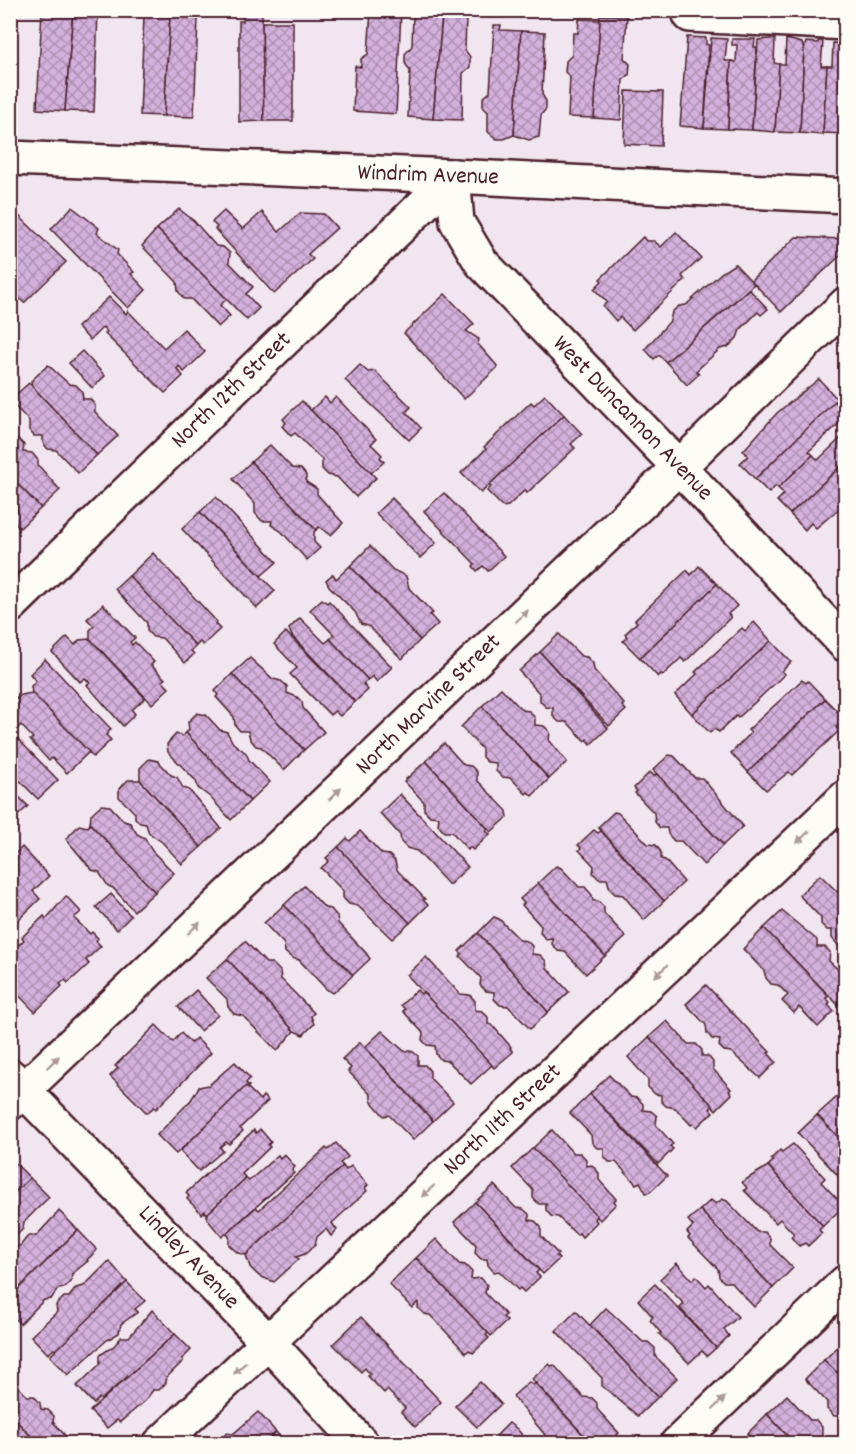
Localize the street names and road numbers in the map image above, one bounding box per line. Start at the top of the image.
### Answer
street label: Windrim Avenue [357,157,499,195]
street label: North 12th Street [164,324,300,457]
street label: West Duncannon Avenue [544,329,720,509]
street label: North Marvine Street [349,626,510,784]
street label: North 11th Street [436,1056,570,1184]
street label: Lindley Avenue [129,1198,247,1318]

